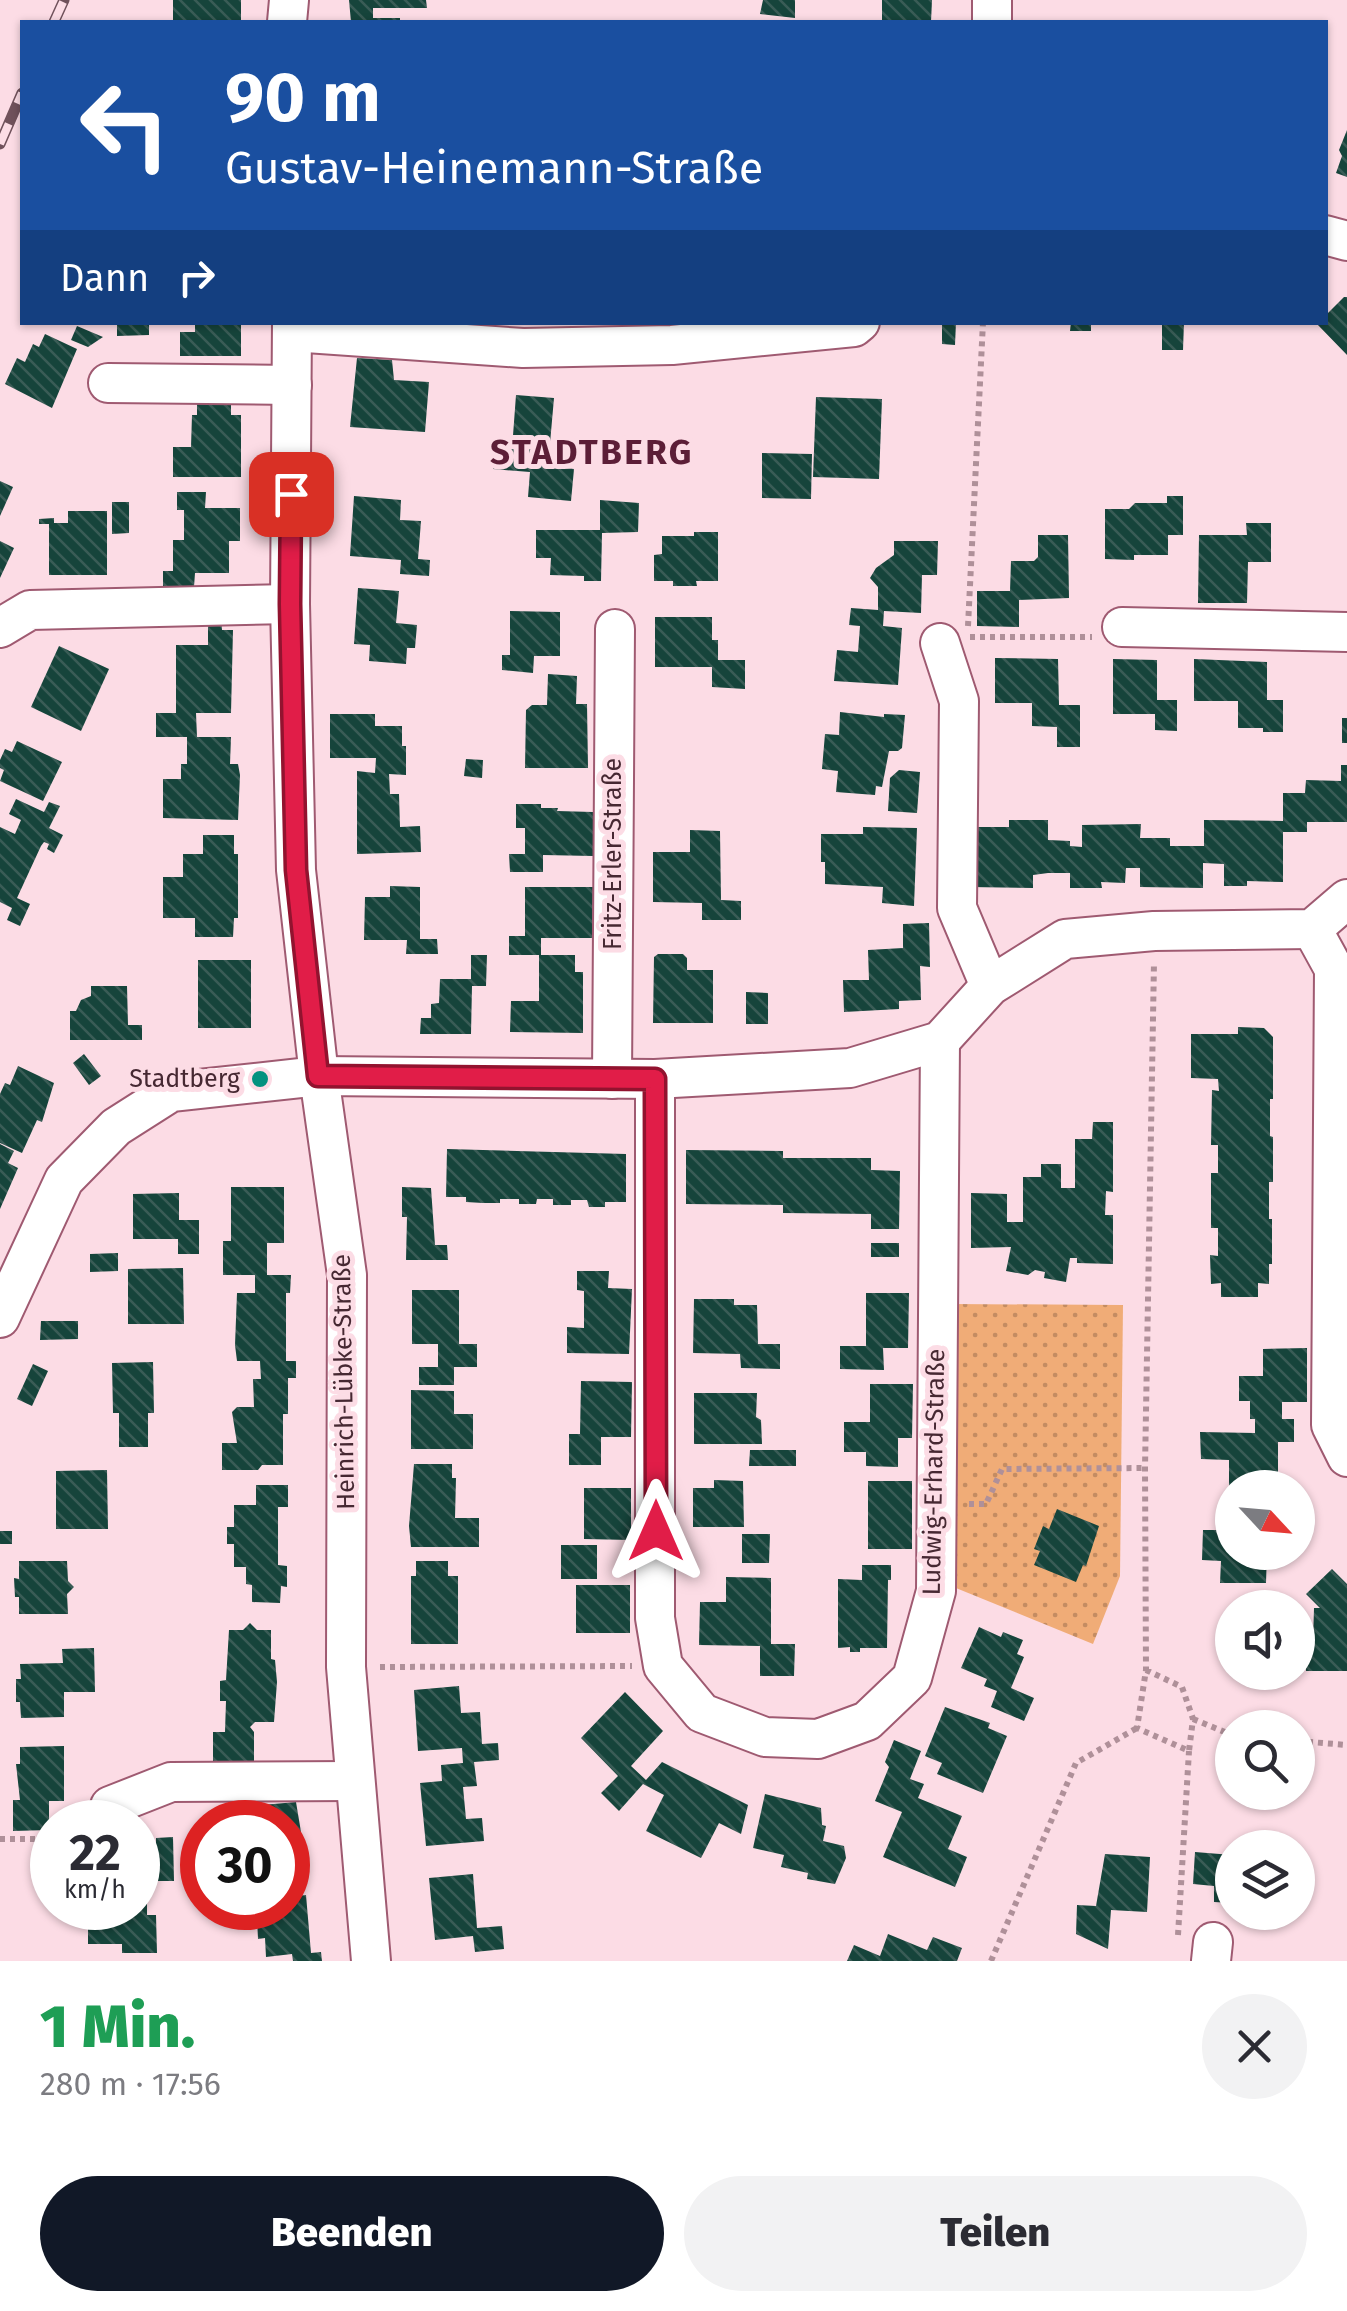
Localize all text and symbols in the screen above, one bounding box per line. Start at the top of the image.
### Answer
text: 90 m [225,56,381,140]
icon: left [60,60,190,190]
text: Gustav-Heinemann-Straße [225,141,763,195]
icon: right [169,250,224,305]
text: Dann [60,255,149,301]
district label: STADTBERG [490,431,694,473]
pin [249,452,334,537]
icon: arrive [264,467,319,522]
street label: Fritz-Erler-Straße [598,758,628,950]
place label: Stadtberg [129,1064,240,1094]
marker: Stadtberg [249,1068,271,1090]
street label: Heinrich-Lübke-Straße [327,1254,361,1510]
street label: Ludwig-Erhard-Straße [917,1348,951,1596]
north arrow [1215,1470,1315,1570]
map controls [1215,1470,1315,1930]
position arrow [604,1479,708,1583]
button: sound [1215,1590,1315,1690]
button: search [1215,1710,1315,1810]
speed limit sign: 30 [180,1800,310,1930]
text: 22 [69,1823,121,1883]
button: layers [1215,1830,1315,1930]
text: km/h [64,1875,126,1905]
text: 1 Min. [40,1991,195,2063]
button: close [1202,1994,1307,2099]
text: 280 m · 17:56 [40,2065,221,2103]
button: Beenden [40,2176,664,2291]
button: Teilen [684,2176,1307,2291]

